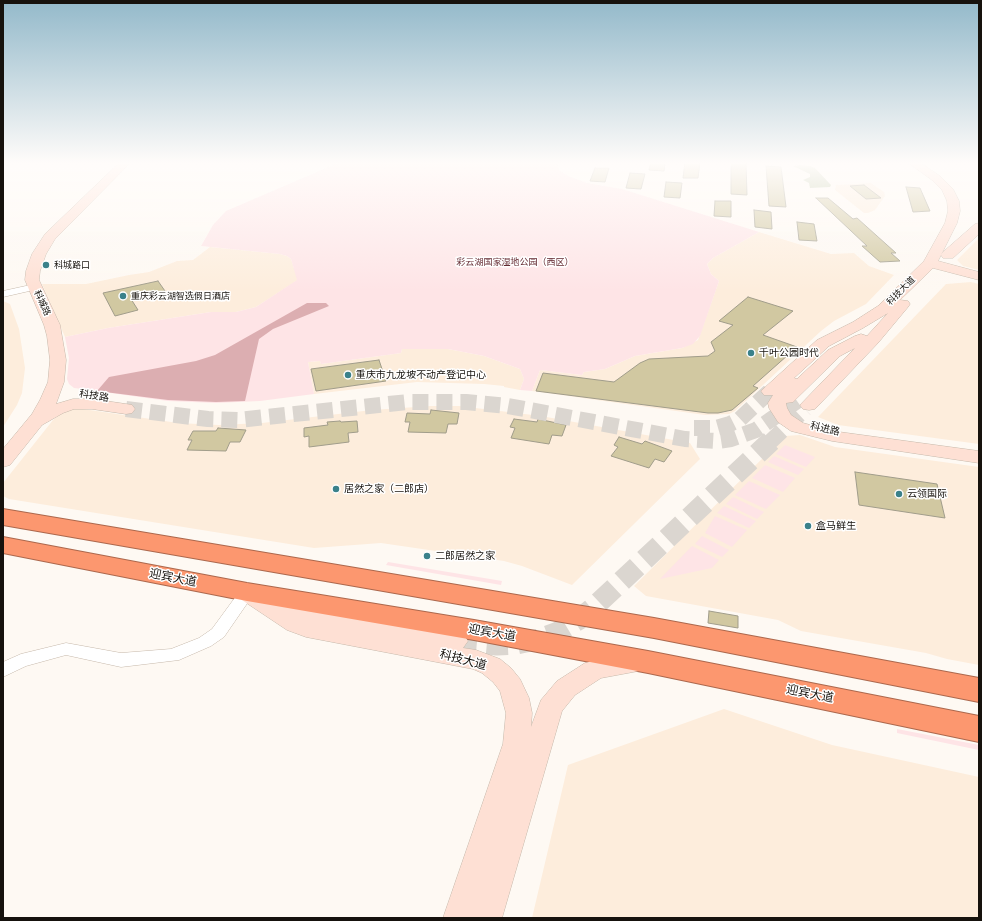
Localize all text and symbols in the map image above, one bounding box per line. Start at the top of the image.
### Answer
park label: 彩云湖国家湿地公园（西区） [457,257,573,267]
marker: 科城路口 [41,260,51,270]
place label: 科城路口 [54,260,90,270]
street label: 科技大道 [884,274,918,308]
street label: 科城路 [31,288,53,318]
marker: 重庆彩云湖智选假日酒店 [118,291,128,301]
place label: 重庆彩云湖智选假日酒店 [131,291,230,301]
place label: 千叶公园时代 [759,347,819,359]
marker: 千叶公园时代 [746,348,756,358]
place label: 重庆市九龙坡不动产登记中心 [356,369,486,381]
marker: 重庆市九龙坡不动产登记中心 [343,370,353,380]
street label: 科技路 [78,388,110,404]
street label: 科进路 [809,420,841,438]
place label: 居然之家（二郎店） [344,483,434,495]
marker: 居然之家（二郎店） [331,484,341,494]
place label: 云领国际 [907,488,947,500]
marker: 云领国际 [894,489,904,499]
place label: 盒马鲜生 [816,520,856,532]
marker: 盒马鲜生 [803,521,813,531]
place label: 二郎居然之家 [435,550,495,562]
marker: 二郎居然之家 [422,551,432,561]
street label: 迎宾大道 [148,566,198,590]
street label: 迎宾大道 [467,622,517,644]
street label: 科技大道 [438,647,488,673]
street label: 迎宾大道 [785,682,835,706]

